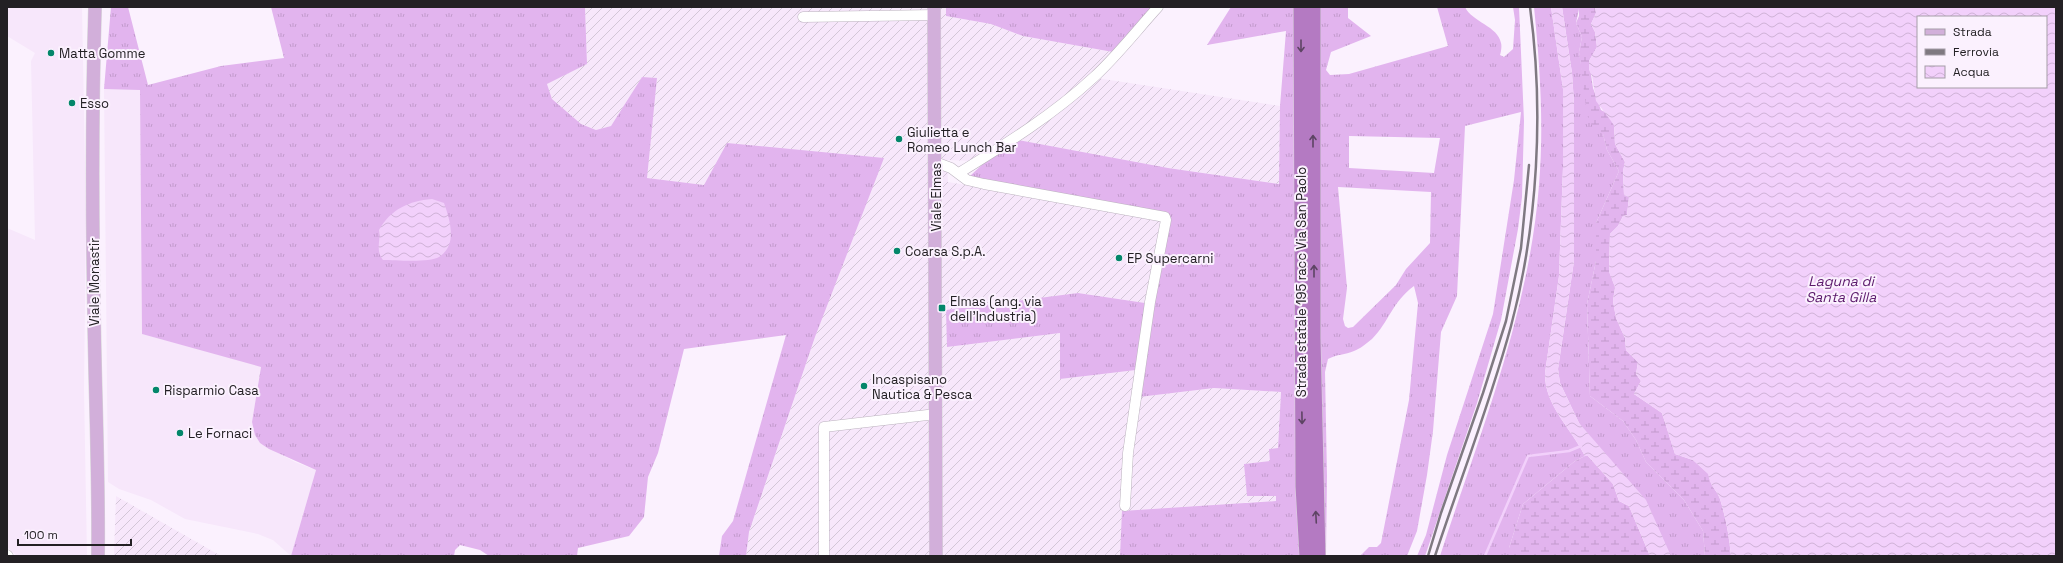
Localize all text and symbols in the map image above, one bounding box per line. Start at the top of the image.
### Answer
legend [1917,16,2047,88]
text: Strada [1953,24,1992,40]
one-way arrow [1297,39,1305,52]
text: Ferrovia [1953,44,1999,60]
place label: Matta Gomme [59,45,145,62]
marker: Matta Gomme [46,48,56,58]
text: Acqua [1953,64,1990,80]
place label: Esso [80,95,109,112]
marker: Esso [67,98,77,108]
place label: Giulietta e Romeo Lunch Bar [907,124,1017,156]
marker: Giulietta e Romeo Lunch Bar [894,134,904,144]
one-way arrow [1309,135,1317,148]
street label: Viale Elmas [928,162,945,231]
street label: Strada statale 195 racc Via San Paolo [1293,167,1310,397]
street label: Viale Monastir [86,238,103,326]
place label: Coarsa S.p.A. [905,243,986,260]
marker: Coarsa S.p.A. [892,246,902,256]
place label: EP Supercarni [1127,250,1213,267]
marker: EP Supercarni [1114,253,1124,263]
one-way arrow [1310,265,1318,278]
water label: Laguna di Santa Gilla [1806,272,1877,306]
place label: Elmas (ang. via dell'Industria) [950,293,1042,325]
marker: Elmas (ang. via dell'Industria) [937,303,947,313]
place label: Incaspisano Nautica & Pesca [872,371,973,403]
marker: Incaspisano Nautica & Pesca [859,381,869,391]
place label: Risparmio Casa [164,382,259,399]
marker: Risparmio Casa [151,385,161,395]
one-way arrow [1298,411,1306,424]
place label: Le Fornaci [188,425,252,442]
marker: Le Fornaci [175,428,185,438]
one-way arrow [1313,511,1320,524]
scale bar [18,521,131,547]
text: 100 m [24,527,58,543]

